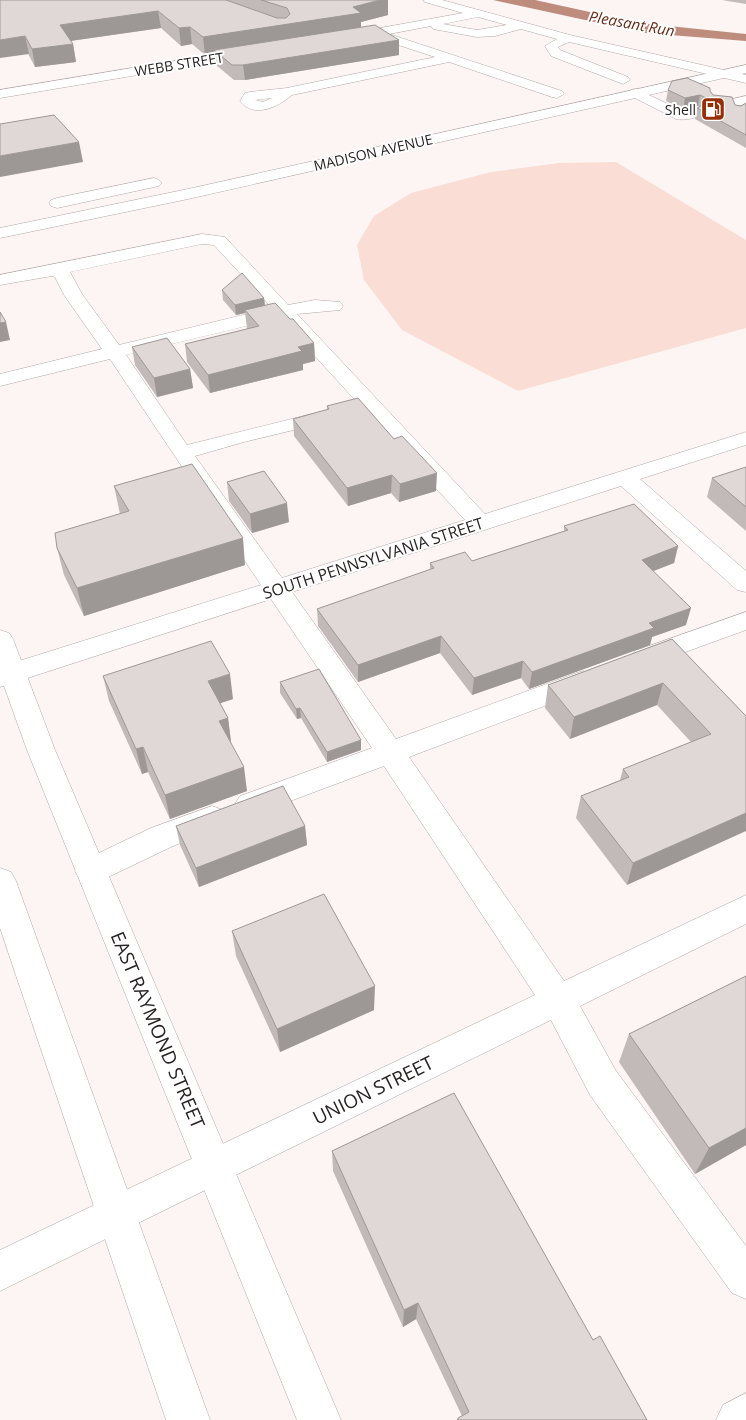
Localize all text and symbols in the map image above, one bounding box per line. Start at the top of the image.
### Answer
water label: Pleasant Run [588,6,676,40]
street label: WEBB STREET [133,48,225,80]
fuel station icon: Shell [700,96,726,122]
place label: Shell [665,100,696,119]
street label: MADISON AVENUE [312,129,434,175]
street label: SOUTH PENNSYLVANIA STREET [260,512,486,604]
street label: EAST RAYMOND STREET [105,927,212,1133]
street label: UNION STREET [308,1049,438,1131]

